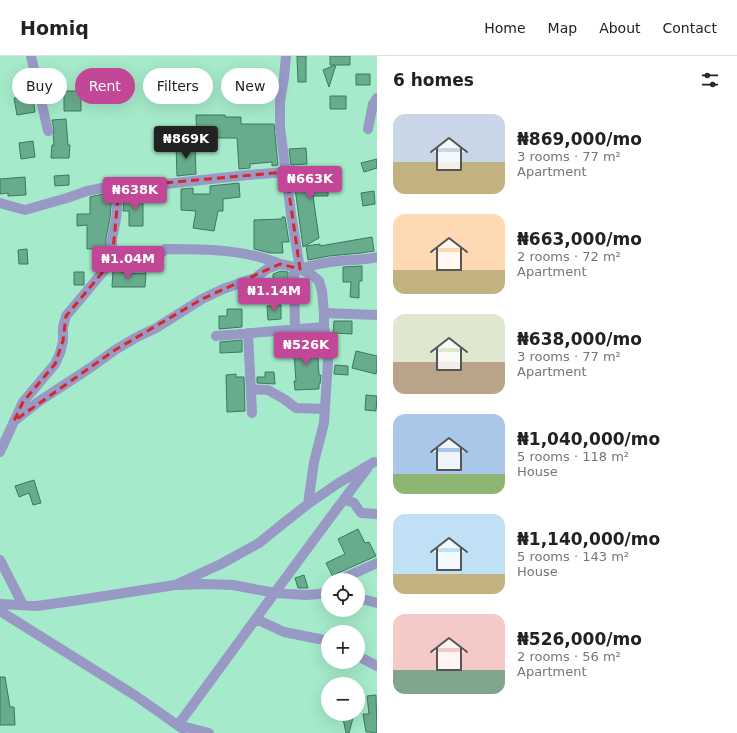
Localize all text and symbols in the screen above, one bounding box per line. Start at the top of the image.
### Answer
text: Homiq [20,17,89,39]
text: Home [484,20,526,36]
text: Map [548,20,577,36]
text: About [599,20,641,36]
text: Contact [663,20,717,36]
chip: Buy [12,68,67,104]
chip: Rent [75,68,135,104]
chip: Filters [143,68,213,104]
chip: New [221,68,279,104]
icon: filters [699,69,721,91]
text: 6 homes [393,70,474,90]
pin: ₦869K [158,126,214,160]
text: ₦869,000/mo [517,129,642,149]
icon: home [425,130,473,178]
text: ₦869K [163,131,209,146]
text: 3 rooms · 77 m² [517,149,621,164]
text: Apartment [517,164,587,179]
pin: ₦663K [282,166,338,200]
text: ₦663K [287,171,333,186]
pin: ₦638K [107,177,163,211]
text: ₦638K [112,182,158,197]
text: ₦663,000/mo [517,229,642,249]
icon: home [425,230,473,278]
pin: ₦1.04M [95,246,161,280]
text: 2 rooms · 72 m² [517,249,621,264]
text: ₦1.04M [101,251,155,266]
text: Apartment [517,264,587,279]
pin: ₦1.14M [241,278,307,312]
text: ₦1.14M [247,283,301,298]
text: ₦638,000/mo [517,329,642,349]
icon: home [425,330,473,378]
pin: ₦526K [278,332,334,366]
text: ₦526K [283,337,329,352]
text: 3 rooms · 77 m² [517,349,621,364]
text: Apartment [517,364,587,379]
text: ₦1,040,000/mo [517,429,660,449]
icon: home [425,430,473,478]
text: 5 rooms · 118 m² [517,449,629,464]
text: House [517,464,558,479]
text: ₦1,140,000/mo [517,529,660,549]
icon: home [425,530,473,578]
text: 5 rooms · 143 m² [517,549,629,564]
text: House [517,564,558,579]
map controls [321,573,365,721]
button: locate [321,573,365,617]
button: + [321,625,365,669]
text: ₦526,000/mo [517,629,642,649]
icon: home [425,630,473,678]
text: 2 rooms · 56 m² [517,649,621,664]
text: Apartment [517,664,587,679]
button: − [321,677,365,721]

